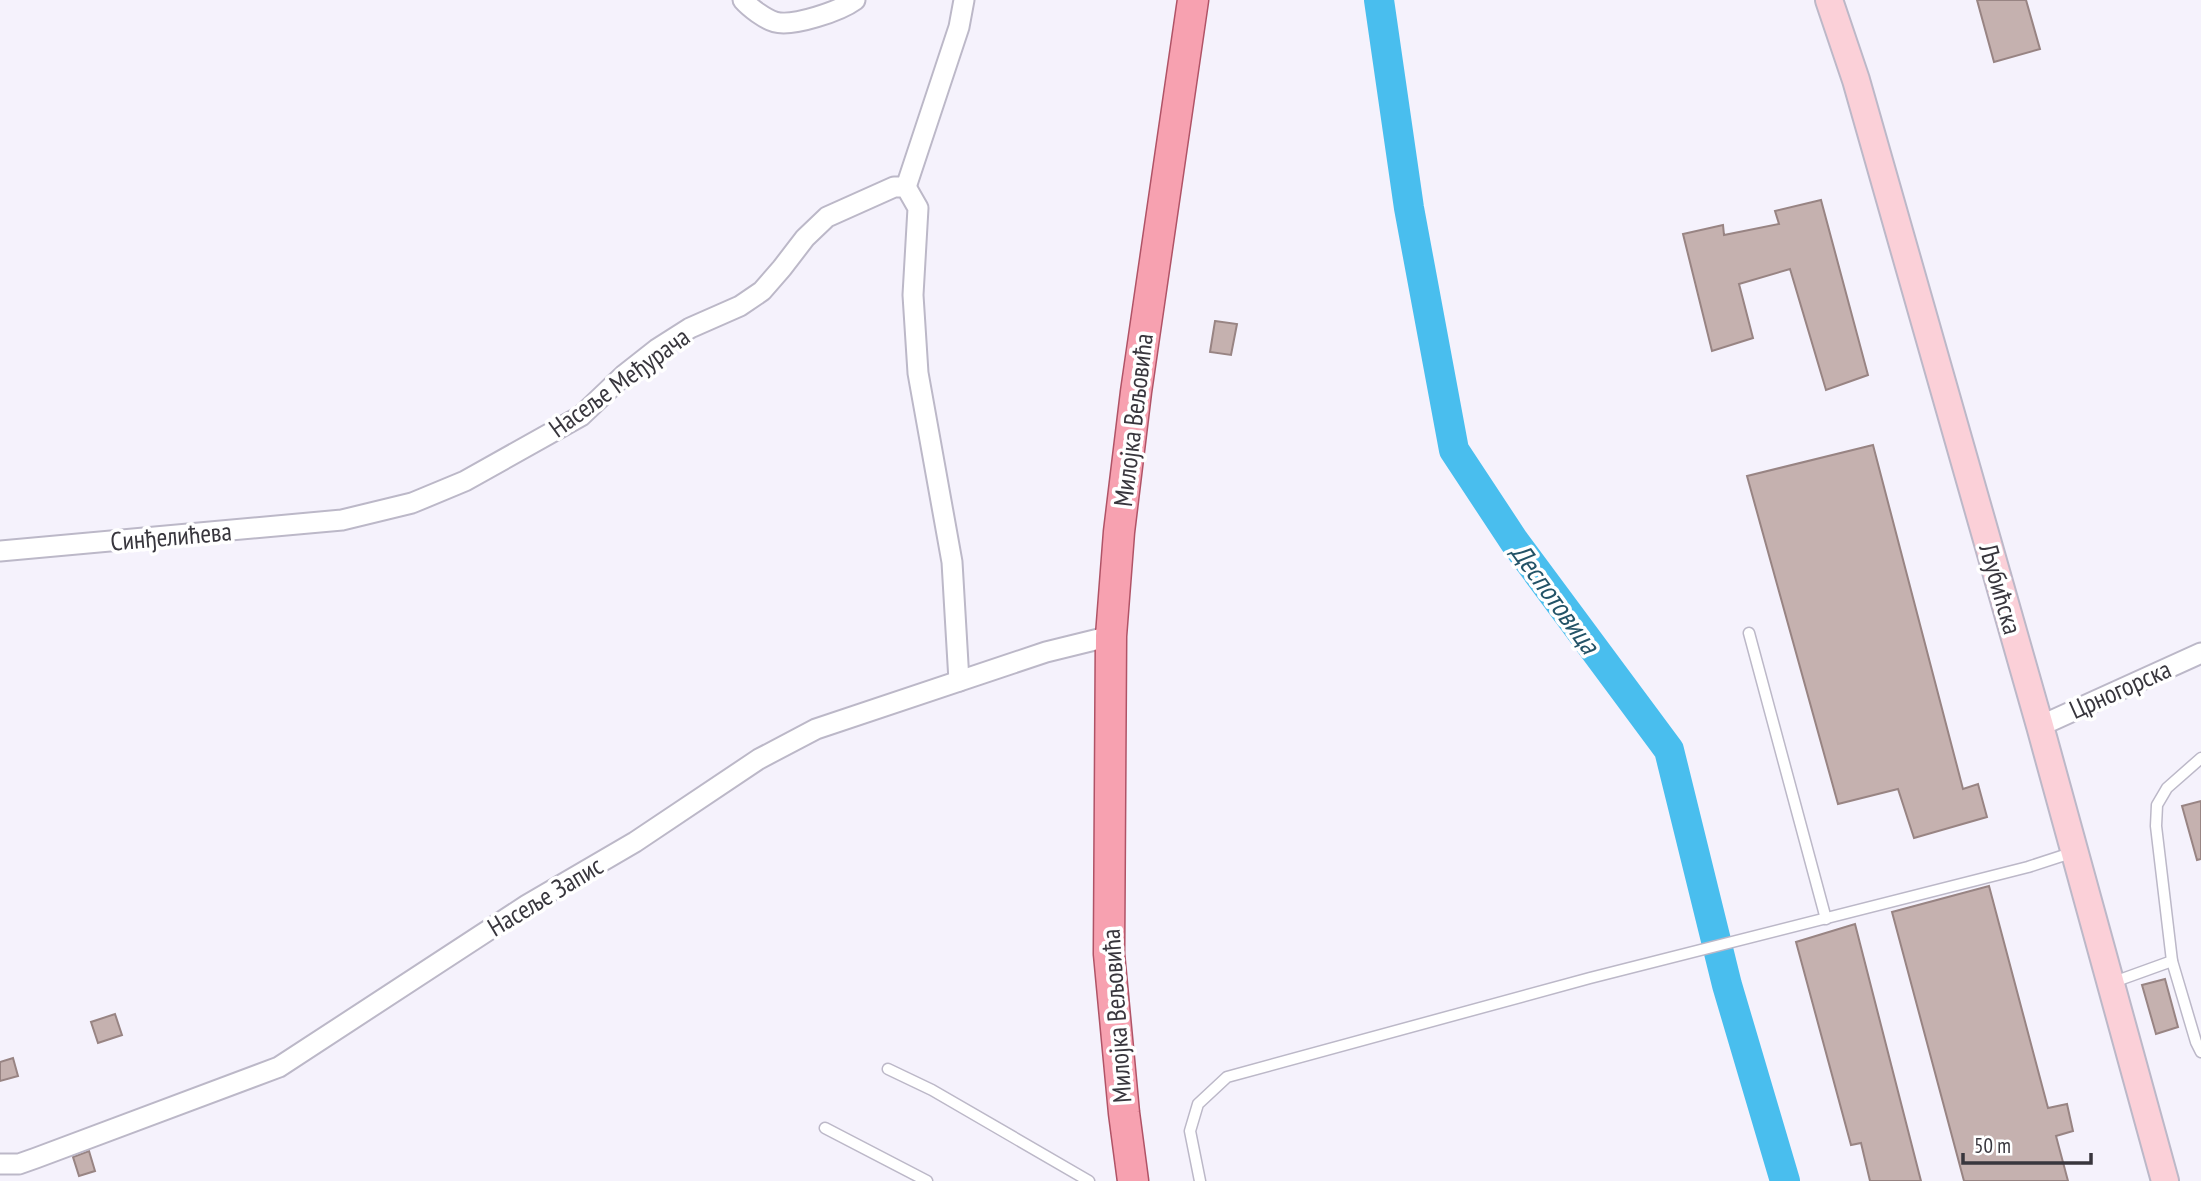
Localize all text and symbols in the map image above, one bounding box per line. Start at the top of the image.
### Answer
street label: Насеље Међурача [542,320,696,444]
street label: Милојка Вељовића [1106,332,1160,508]
street label: Синђелићева [109,514,233,558]
water label: Деспотовица [1503,535,1610,662]
street label: Љубићска [1972,539,2030,638]
street label: Црногорска [2064,652,2176,726]
street label: Насеље Запис [481,849,609,943]
street label: Милојка Вељовића [1093,928,1139,1104]
scale bar [1963,1122,2091,1166]
text: 50 m [1974,1132,2011,1159]

